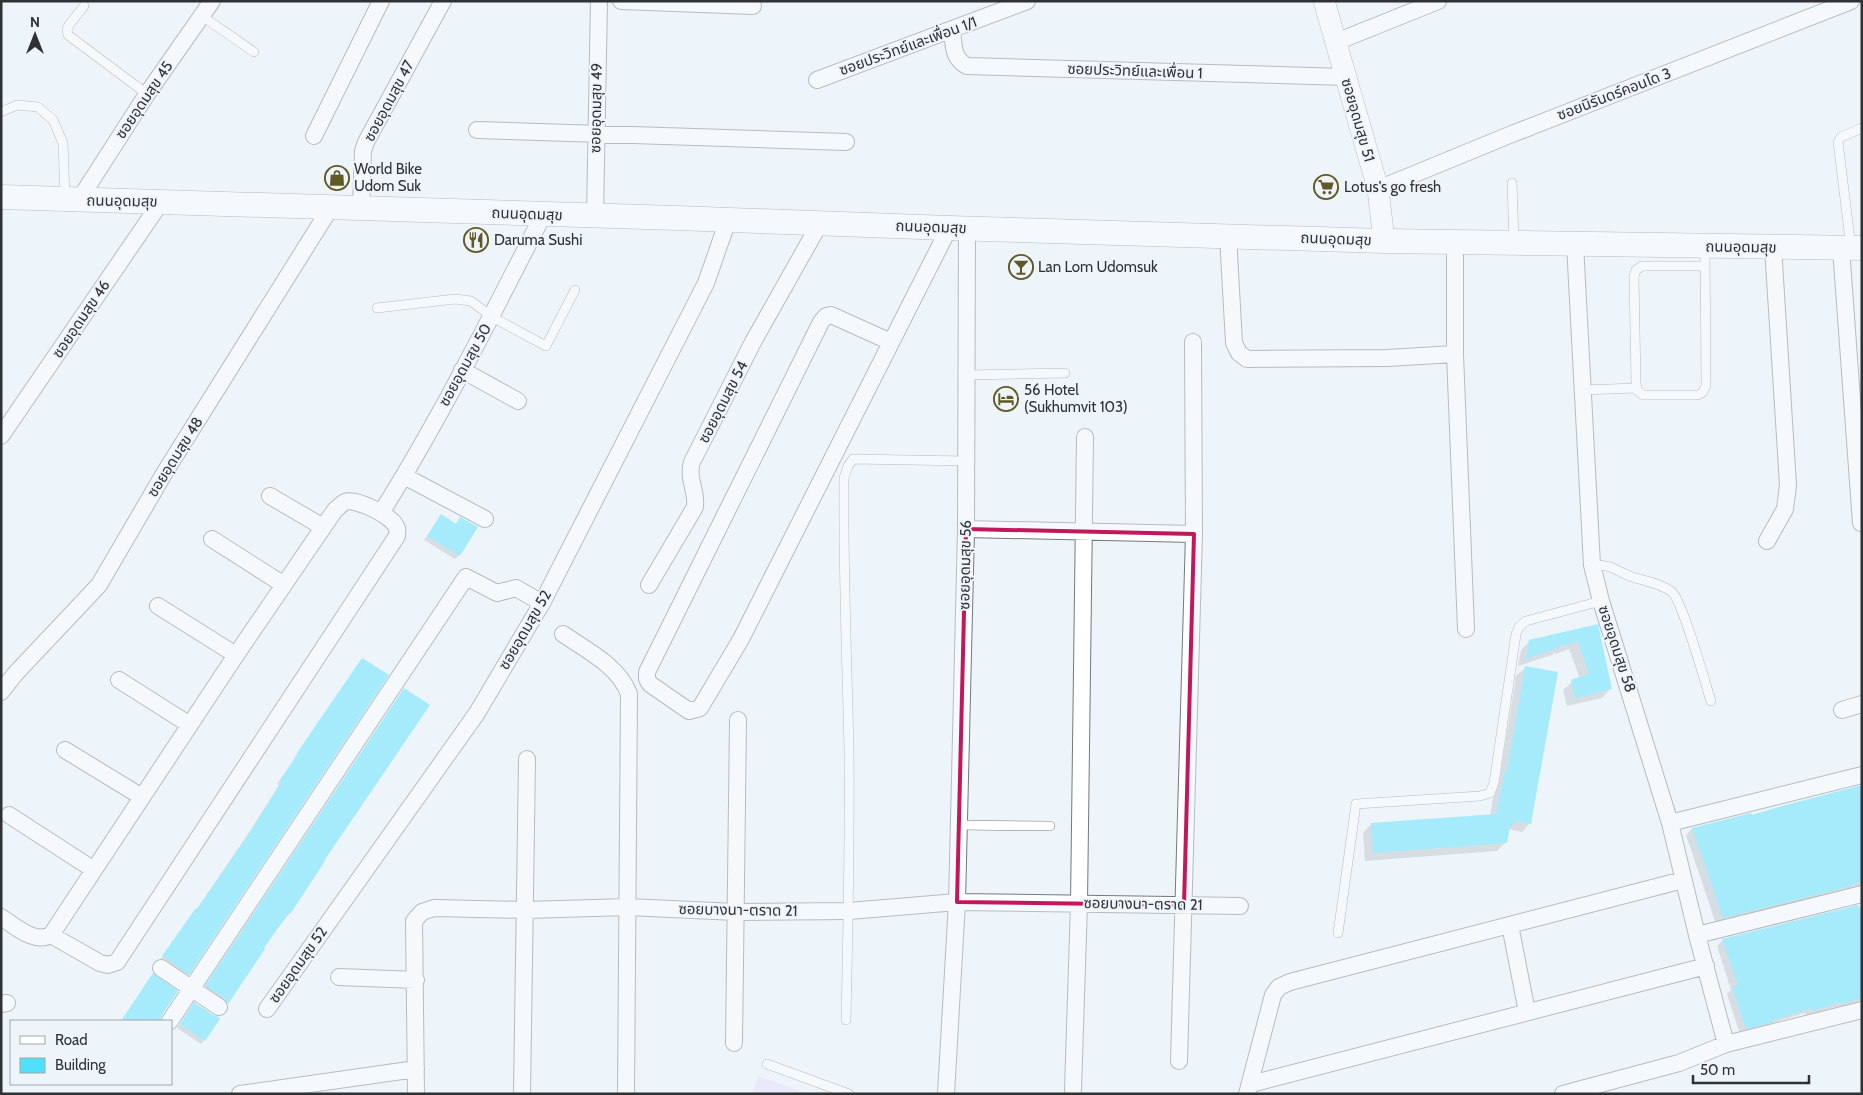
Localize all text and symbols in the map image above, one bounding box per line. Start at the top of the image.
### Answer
north arrow [10,10,60,60]
street label: ซอยประวิทย์และเพื่อน 1/1 [836,11,979,79]
text: N [30,13,40,31]
street label: ซอยอุดมสุข 47 [360,57,418,145]
street label: ซอยอุดมสุข 45 [111,58,177,142]
street label: ซอยประวิทย์และเพื่อน 1 [1067,58,1203,82]
street label: ซอยอุดมสุข 49 [586,63,606,153]
street label: ซอยนิรันดร์คอนโด 3 [1555,64,1673,124]
street label: ซอยอุดมสุข 51 [1337,76,1379,164]
place label: World Bike Udom Suk [354,160,422,195]
shop icon: World Bike Udom Suk [324,165,350,191]
supermarket icon: Lotus's go fresh [1313,174,1339,200]
place label: Lotus's go fresh [1344,178,1441,196]
street label: ถนนอุดมสุข [86,191,158,211]
street label: ถนนอุดมสุข [491,204,563,224]
street label: ถนนอุดมสุข [895,217,967,237]
restaurant icon: Daruma Sushi [463,227,489,253]
street label: ถนนอุดมสุข [1300,229,1372,249]
place label: Daruma Sushi [494,231,582,249]
street label: ถนนอุดมสุข [1705,237,1777,257]
bar icon: Lan Lom Udomsuk [1008,254,1034,280]
place label: Lan Lom Udomsuk [1038,258,1158,276]
street label: ซอยอุดมสุข 46 [48,277,114,361]
street label: ซอยอุดมสุข 50 [435,321,495,409]
street label: ซอยอุดมสุข 54 [695,358,752,446]
place label: 56 Hotel (Sukhumvit 103) [1024,381,1128,416]
hotel icon: 56 Hotel (Sukhumvit 103) [993,386,1019,412]
street label: ซอยอุดมสุข 48 [143,414,207,500]
street label: ซอยอุดมสุข 56 [955,520,975,610]
street label: ซอยอุดมสุข 52 [495,587,555,673]
street label: ซอยอุดมสุข 58 [1594,603,1640,695]
street label: ซอยบางนา-ตราด 21 [1083,894,1203,914]
street label: ซอยบางนา-ตราด 21 [678,900,798,920]
street label: ซอยอุดมสุข 52 [265,923,331,1007]
legend [10,1020,172,1085]
text: Road [55,1031,88,1049]
scale bar [1693,1052,1809,1084]
text: Building [55,1056,106,1074]
text: 50 m [1700,1061,1735,1079]

